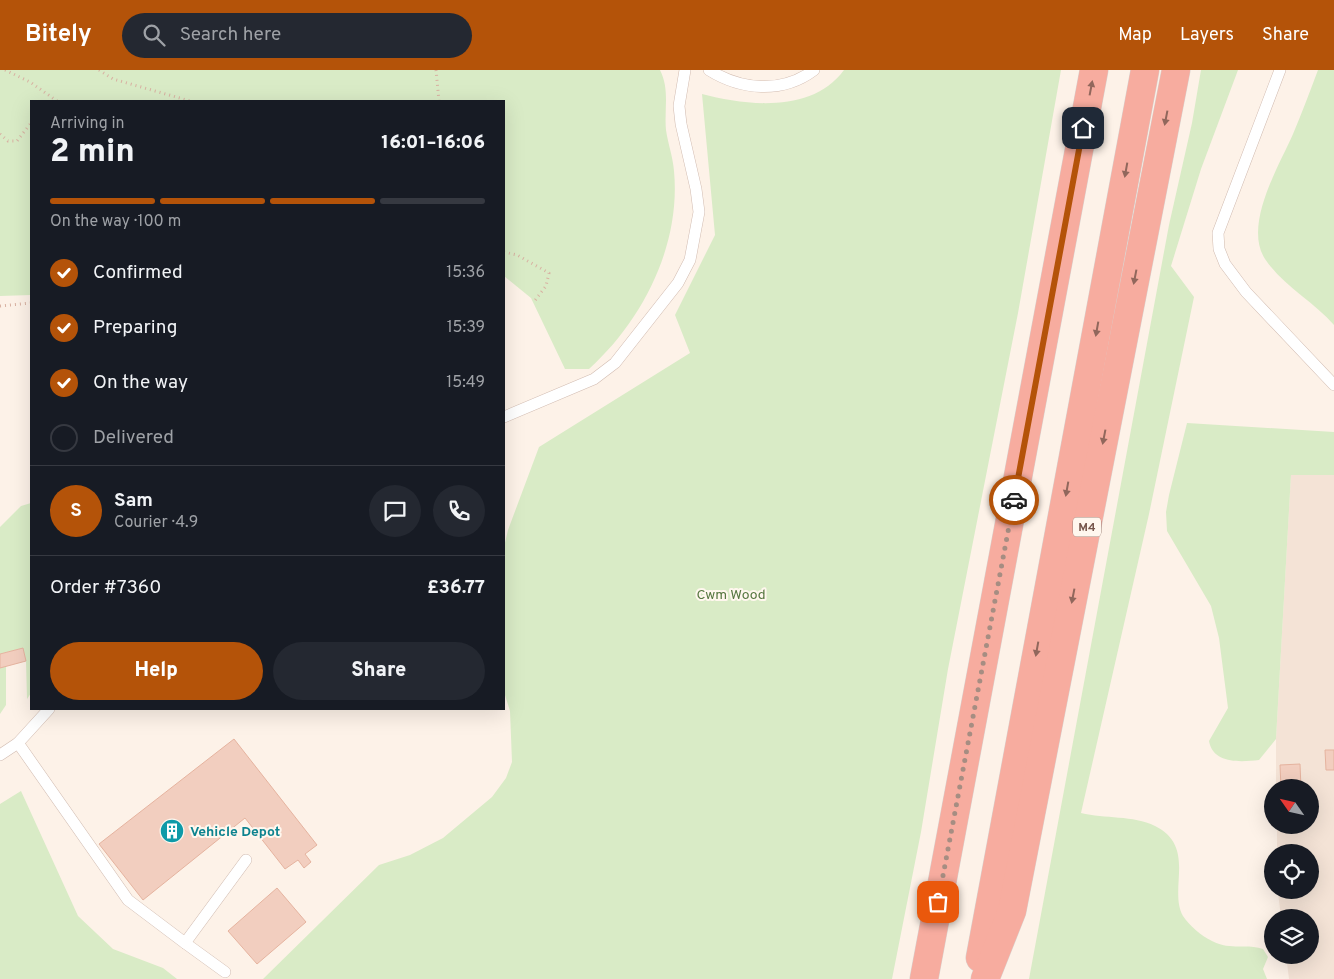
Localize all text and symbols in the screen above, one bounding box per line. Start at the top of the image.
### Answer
search box [122,13,472,58]
text: Bitely [25,20,92,50]
icon: search [140,21,168,49]
text: Search here [180,23,281,47]
text: Map [1118,24,1152,47]
text: Layers [1180,24,1234,47]
text: Share [1262,24,1309,47]
one-way arrow [1087,80,1095,96]
pin [1062,107,1104,149]
one-way arrow [1162,110,1170,126]
text: Arriving in [50,114,125,134]
icon: home [1069,114,1097,142]
text: 16:01–16:06 [381,131,485,155]
text: 2 min [50,133,135,173]
one-way arrow [1122,162,1130,178]
text: On the way · 100 m [50,212,181,232]
icon: check [50,259,78,287]
text: Confirmed [93,261,183,285]
text: 15:36 [446,263,485,283]
one-way arrow [1131,270,1139,286]
icon: check [50,314,78,342]
text: Preparing [93,316,177,340]
text: 15:39 [447,318,485,338]
one-way arrow [1092,322,1100,338]
icon: check [50,369,78,397]
text: On the way [93,371,188,395]
text: 15:49 [446,373,485,393]
text: Delivered [93,426,174,450]
one-way arrow [1100,429,1108,445]
courier [989,475,1039,525]
one-way arrow [1063,482,1071,497]
button: chat [369,485,421,537]
button: phone [433,485,485,537]
icon: car [1000,486,1028,514]
text: Sam [114,489,153,513]
text: S [70,499,82,523]
text: Courier · 4.9 [114,513,198,533]
road number: M4 [1073,518,1101,537]
text: Order #7360 [50,576,161,600]
text: £36.77 [427,576,485,600]
park label: Cwm Wood [696,587,766,604]
one-way arrow [1069,589,1077,605]
one-way arrow [1033,641,1041,657]
button: Help [50,642,263,700]
button: Share [273,642,485,700]
north arrow [1264,779,1319,834]
map controls [1264,779,1319,964]
building icon: Vehicle Depot [159,818,185,844]
place label: Vehicle Depot [190,824,280,841]
button: locate [1264,844,1319,899]
pin [917,881,959,923]
icon: bag [924,888,952,916]
button: layers [1264,909,1319,964]

